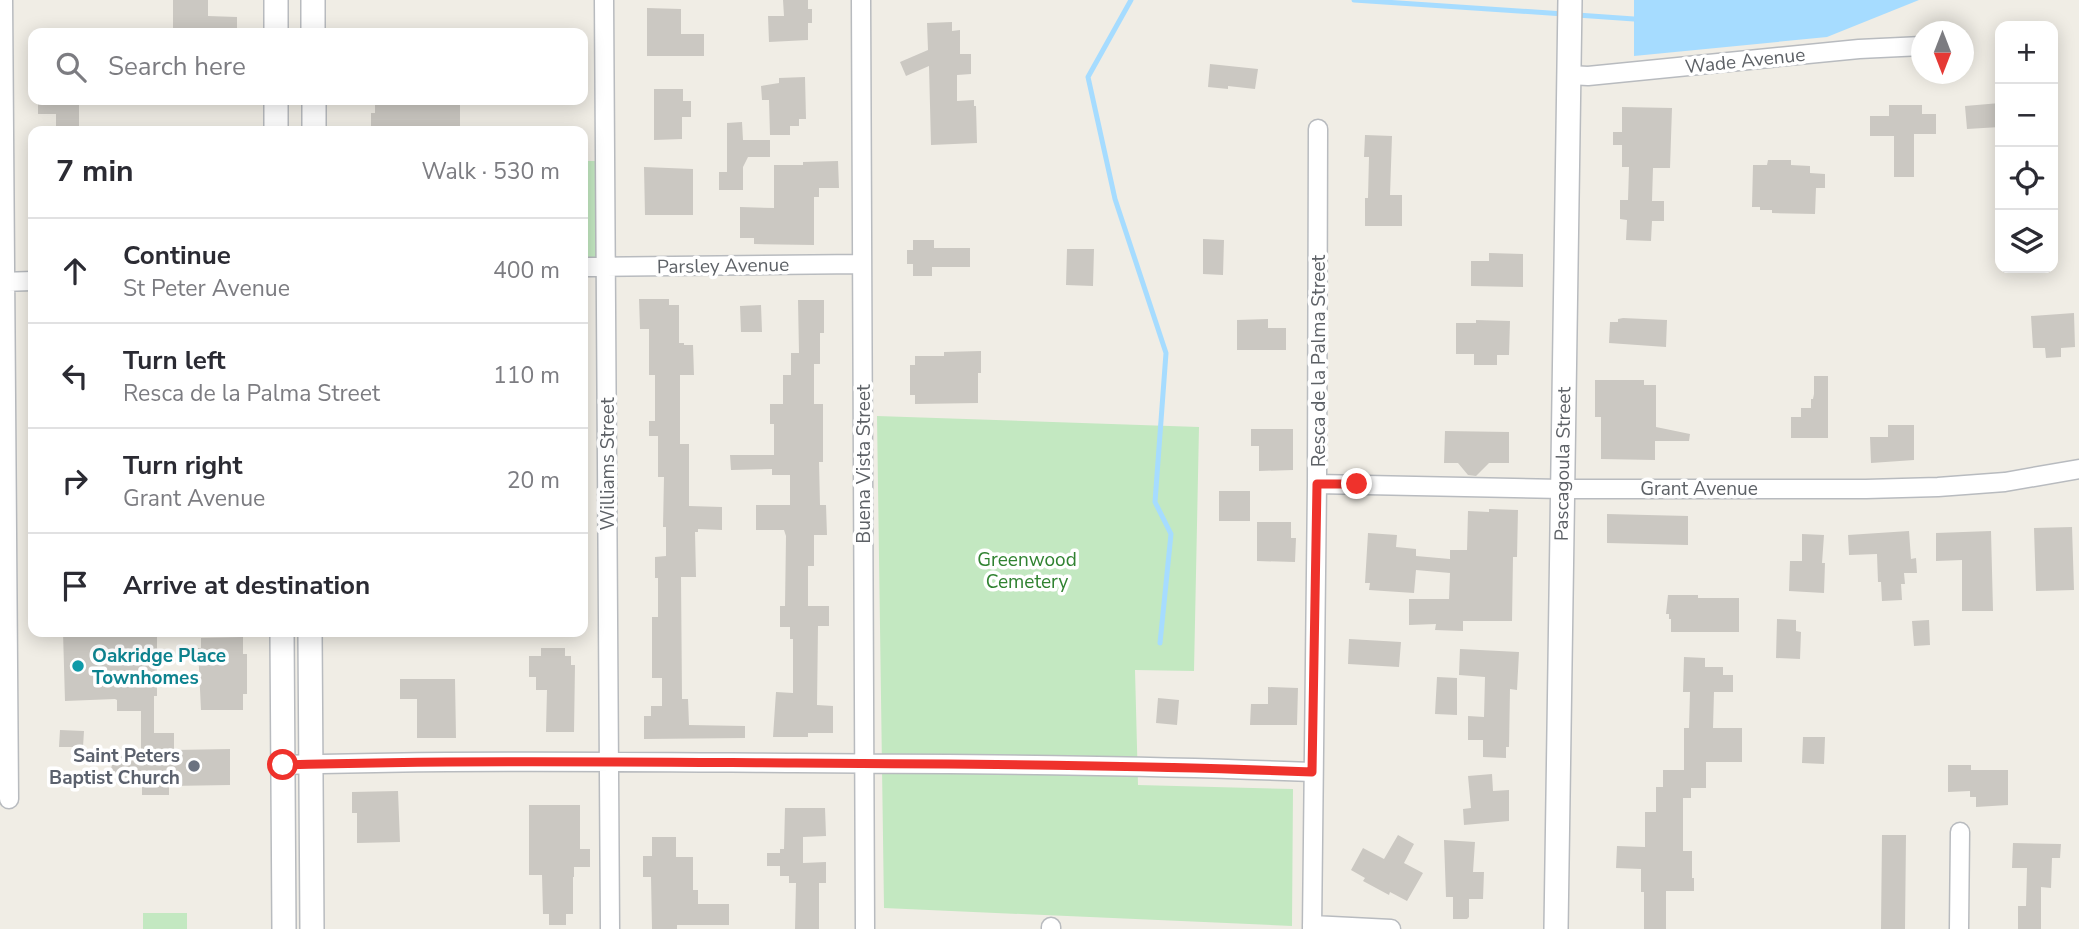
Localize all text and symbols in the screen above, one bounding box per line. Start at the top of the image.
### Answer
north arrow [1911,21,1974,84]
map controls [1995,21,2058,273]
button: + [1995,21,2058,84]
search box [28,28,588,105]
street label: Wade Avenue [1684,42,1806,80]
icon: search [52,48,90,86]
text: Search here [108,49,246,84]
button: − [1995,84,2058,147]
button: locate [1995,147,2058,210]
text: 7 min [56,151,134,192]
text: Walk · 530 m [421,156,560,187]
button: layers [1995,210,2058,273]
text: Continue [123,238,231,273]
icon: ahead [56,252,94,290]
street label: Parsley Avenue [657,252,789,280]
street label: Resca de la Palma Street [1306,254,1332,467]
text: 400 m [493,255,560,286]
text: St Peter Avenue [123,273,290,304]
text: Turn left [123,343,226,378]
icon: left [56,357,94,395]
text: 110 m [493,360,560,391]
text: Resca de la Palma Street [123,378,380,409]
street label: Buena Vista Street [851,384,877,544]
street label: Pascagoula Street [1549,386,1577,541]
street label: Williams Street [595,397,621,531]
text: Turn right [123,448,242,483]
icon: right [56,462,94,500]
text: 20 m [507,465,560,496]
route end [1341,468,1372,499]
street label: Grant Avenue [1640,476,1758,502]
text: Grant Avenue [123,483,265,514]
park label: Greenwood Cemetery [977,547,1077,595]
icon: arrive [56,567,94,605]
text: Arrive at destination [123,568,370,603]
place label: Oakridge Place Townhomes [92,643,226,691]
marker: Oakridge Place Townhomes [70,658,86,674]
place label: Saint Peters Baptist Church [49,743,180,791]
route start [267,749,298,780]
marker: Saint Peters Baptist Church [186,758,202,774]

